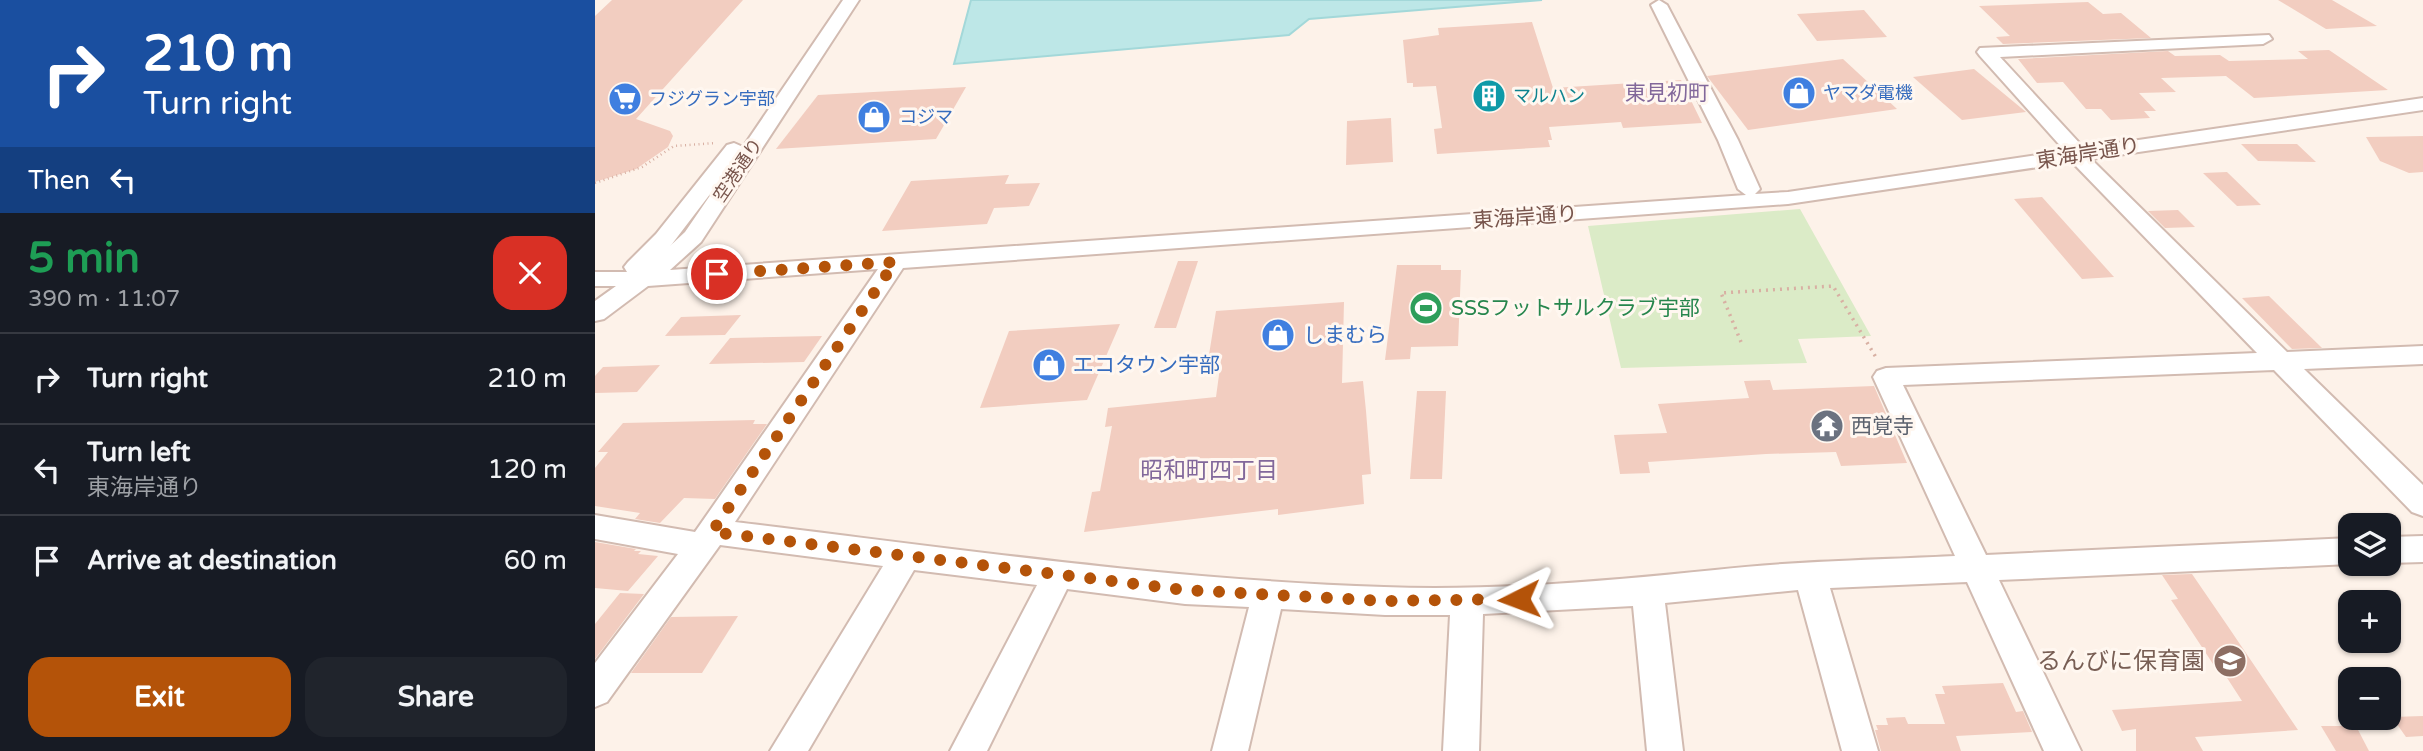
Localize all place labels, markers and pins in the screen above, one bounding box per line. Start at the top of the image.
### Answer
shop icon: ヤマダ電機 [1780,74,1818,112]
building icon: マルハン [1470,77,1508,115]
supermarket icon: フジグラン宇部 [606,80,644,118]
place label: ヤマダ電機 [1823,82,1913,104]
place label: マルハン [1513,85,1585,107]
place label: フジグラン宇部 [649,88,775,110]
shop icon: コジマ [855,98,893,136]
place label: コジマ [899,106,953,128]
pin [687,244,747,304]
sports icon: SSSフットサルクラブ宇部 [1407,289,1445,327]
place label: SSSフットサルクラブ宇部 [1451,296,1700,321]
shop icon: しまむら [1259,316,1297,354]
place label: しまむら [1303,323,1387,348]
shop icon: エコタウン宇部 [1030,346,1068,384]
place label: エコタウン宇部 [1073,353,1220,378]
temple icon: 西覚寺 [1808,407,1846,445]
place label: 西覚寺 [1851,414,1914,439]
school or university icon: るんびに保育園 [2211,642,2249,680]
place label: るんびに保育園 [2037,647,2205,676]

